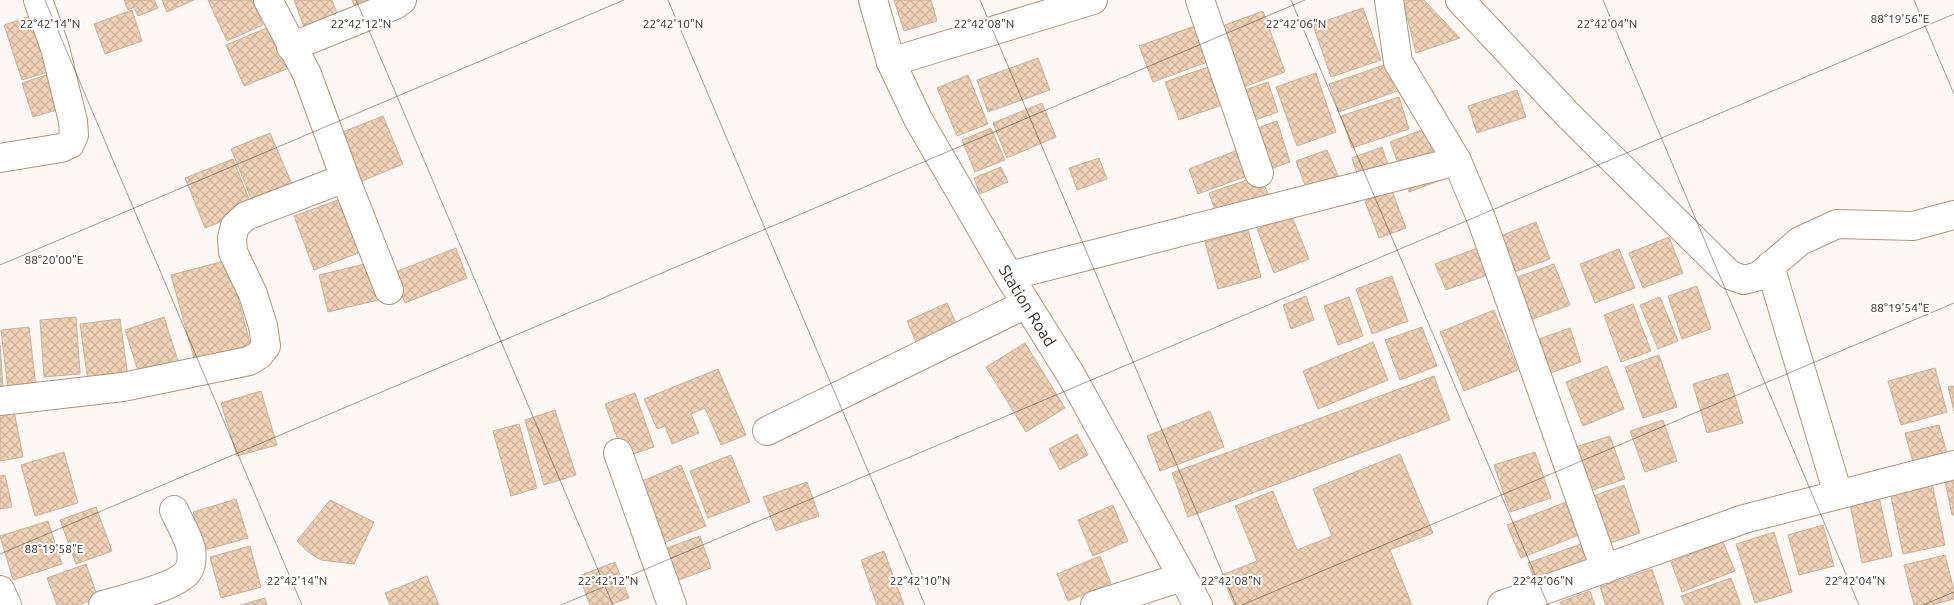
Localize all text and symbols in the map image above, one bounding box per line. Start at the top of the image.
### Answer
text: 88°19'56"E [1871,12,1930,25]
text: 22°42'14"N [20,17,80,30]
text: 22°42'12"N [331,17,391,30]
text: 22°42'10"N [643,17,703,30]
text: 22°42'08"N [954,17,1014,30]
text: 22°42'06"N [1266,17,1326,30]
text: 22°42'04"N [1577,17,1637,30]
text: 88°20'00"E [25,253,84,266]
street label: Station Road [996,262,1060,349]
text: 88°19'54"E [1871,301,1930,314]
text: 88°19'58"E [25,542,84,555]
text: 22°42'14"N [267,574,327,587]
text: 22°42'12"N [578,574,638,587]
text: 22°42'10"N [890,574,950,587]
text: 22°42'08"N [1201,574,1261,587]
text: 22°42'06"N [1513,574,1573,587]
text: 22°42'04"N [1825,574,1885,587]

